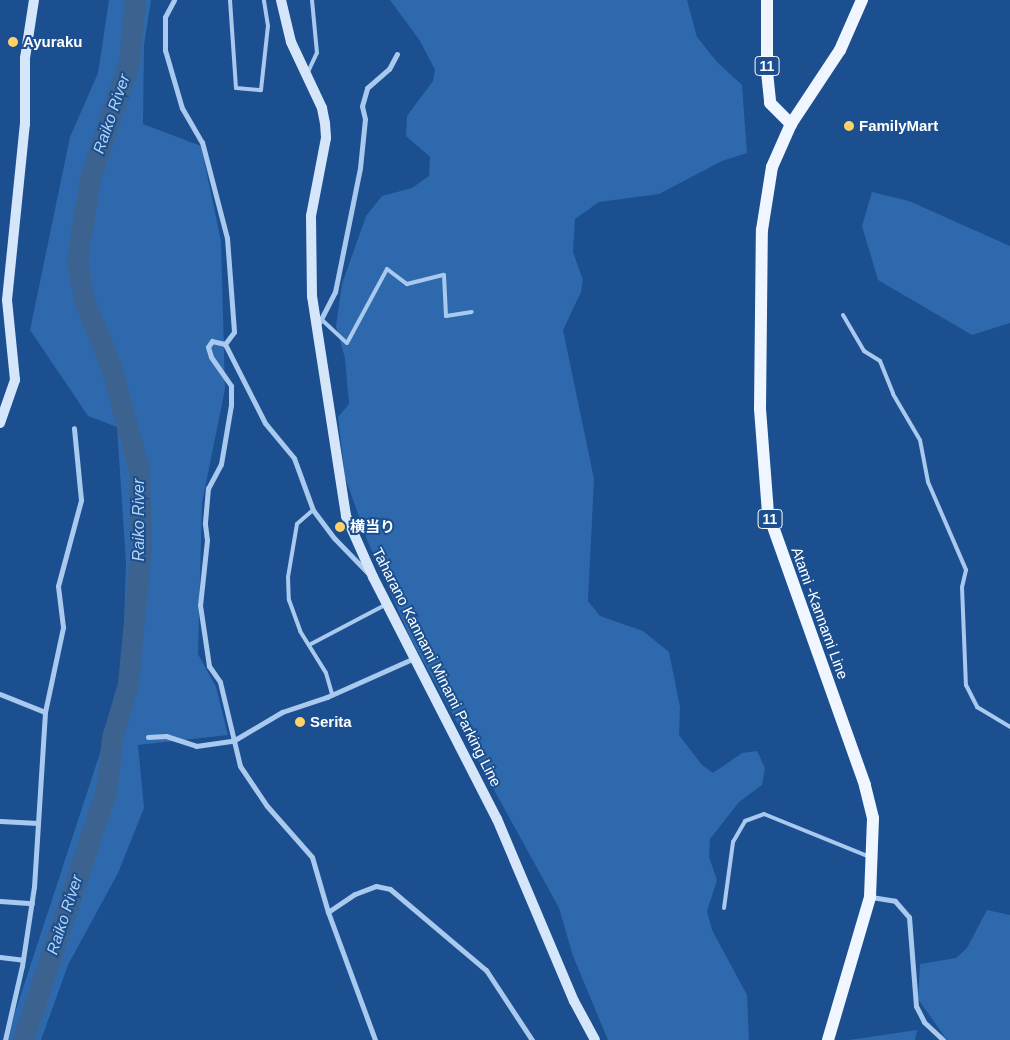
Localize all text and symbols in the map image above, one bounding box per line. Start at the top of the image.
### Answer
place label: Ayuraku [23,33,82,51]
marker: Ayuraku [7,36,19,48]
road number: 11 [754,54,780,78]
water label: Raiko River [89,72,135,156]
place label: FamilyMart [859,117,938,135]
marker: FamilyMart [843,120,855,132]
water label: Raiko River [129,479,149,561]
road number: 11 [758,508,782,530]
place label: 横当り [350,518,395,536]
marker: 横当り [334,521,346,533]
street label: Taharano Kannami Minami Parking Line [369,544,505,790]
street label: Atami -Kannami Line [788,545,852,681]
place label: Serita [310,713,352,731]
marker: Serita [294,716,306,728]
water label: Raiko River [43,873,87,957]

